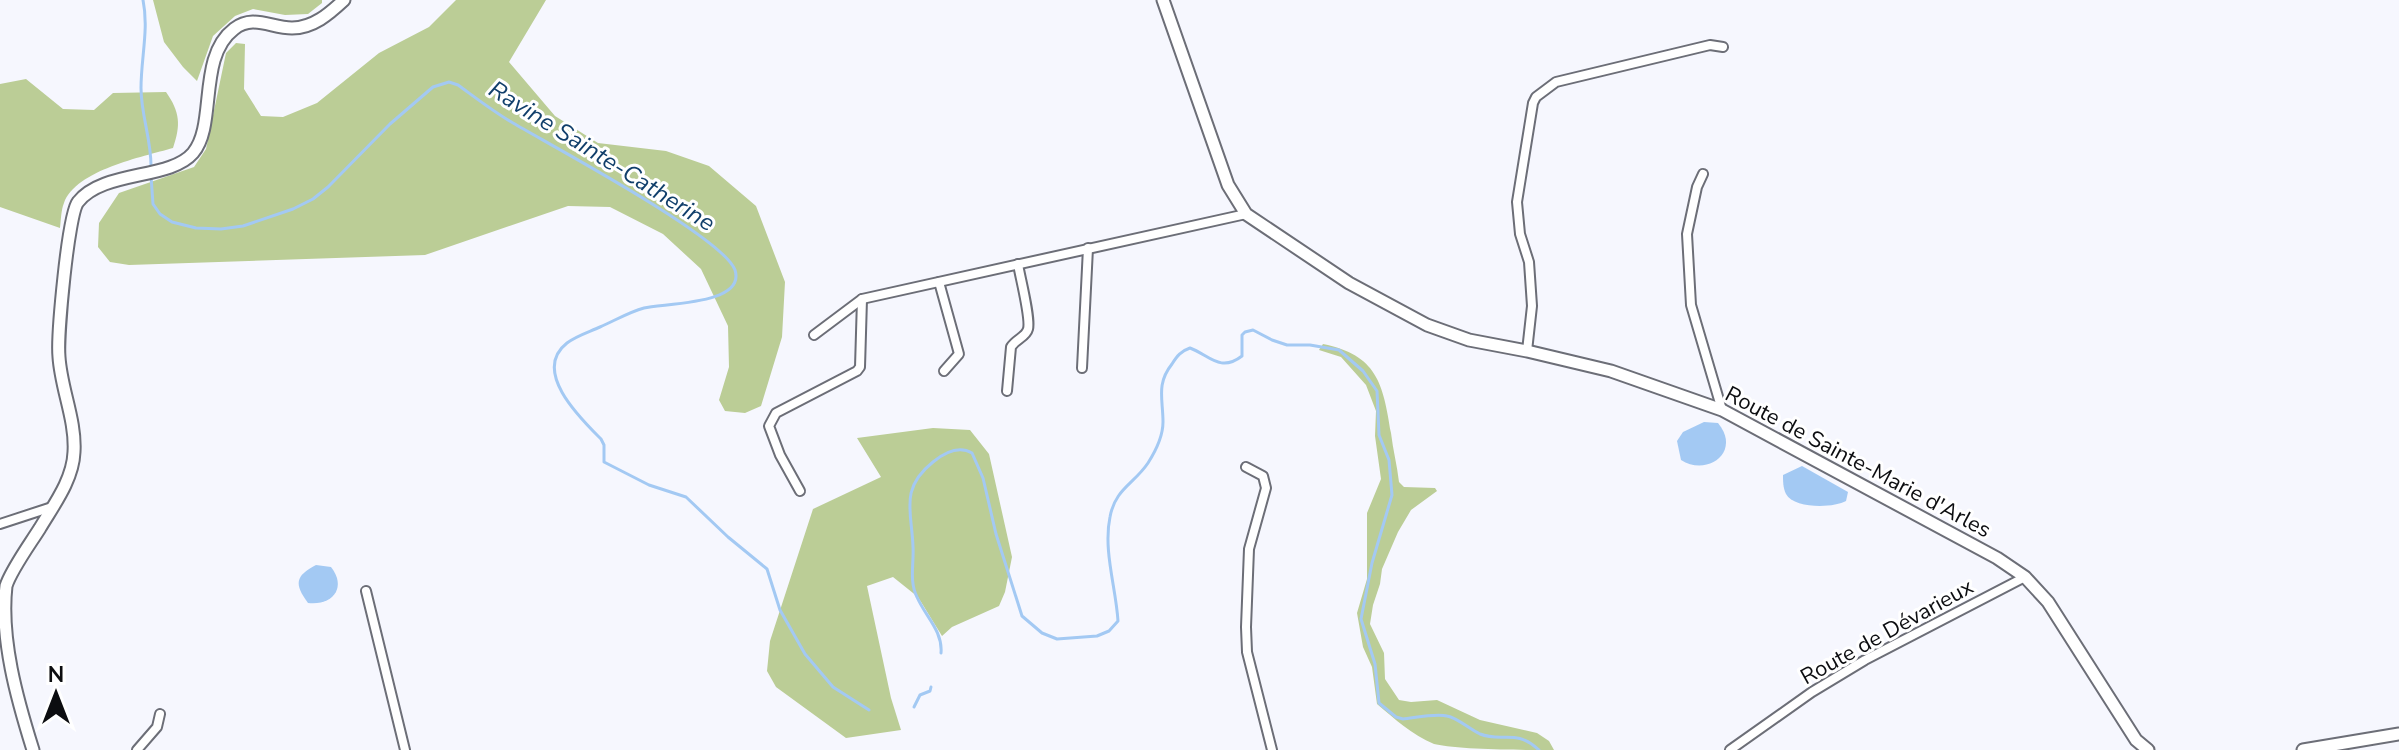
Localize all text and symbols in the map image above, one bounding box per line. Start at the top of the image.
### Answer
water label: Ravine Sainte-Catherine [483,73,721,239]
street label: Route de Sainte-Marie d'Arles [1720,379,1996,545]
street label: Route de Dévarieux [1795,572,1979,692]
north arrow [16,654,96,734]
text: N [48,660,64,690]

